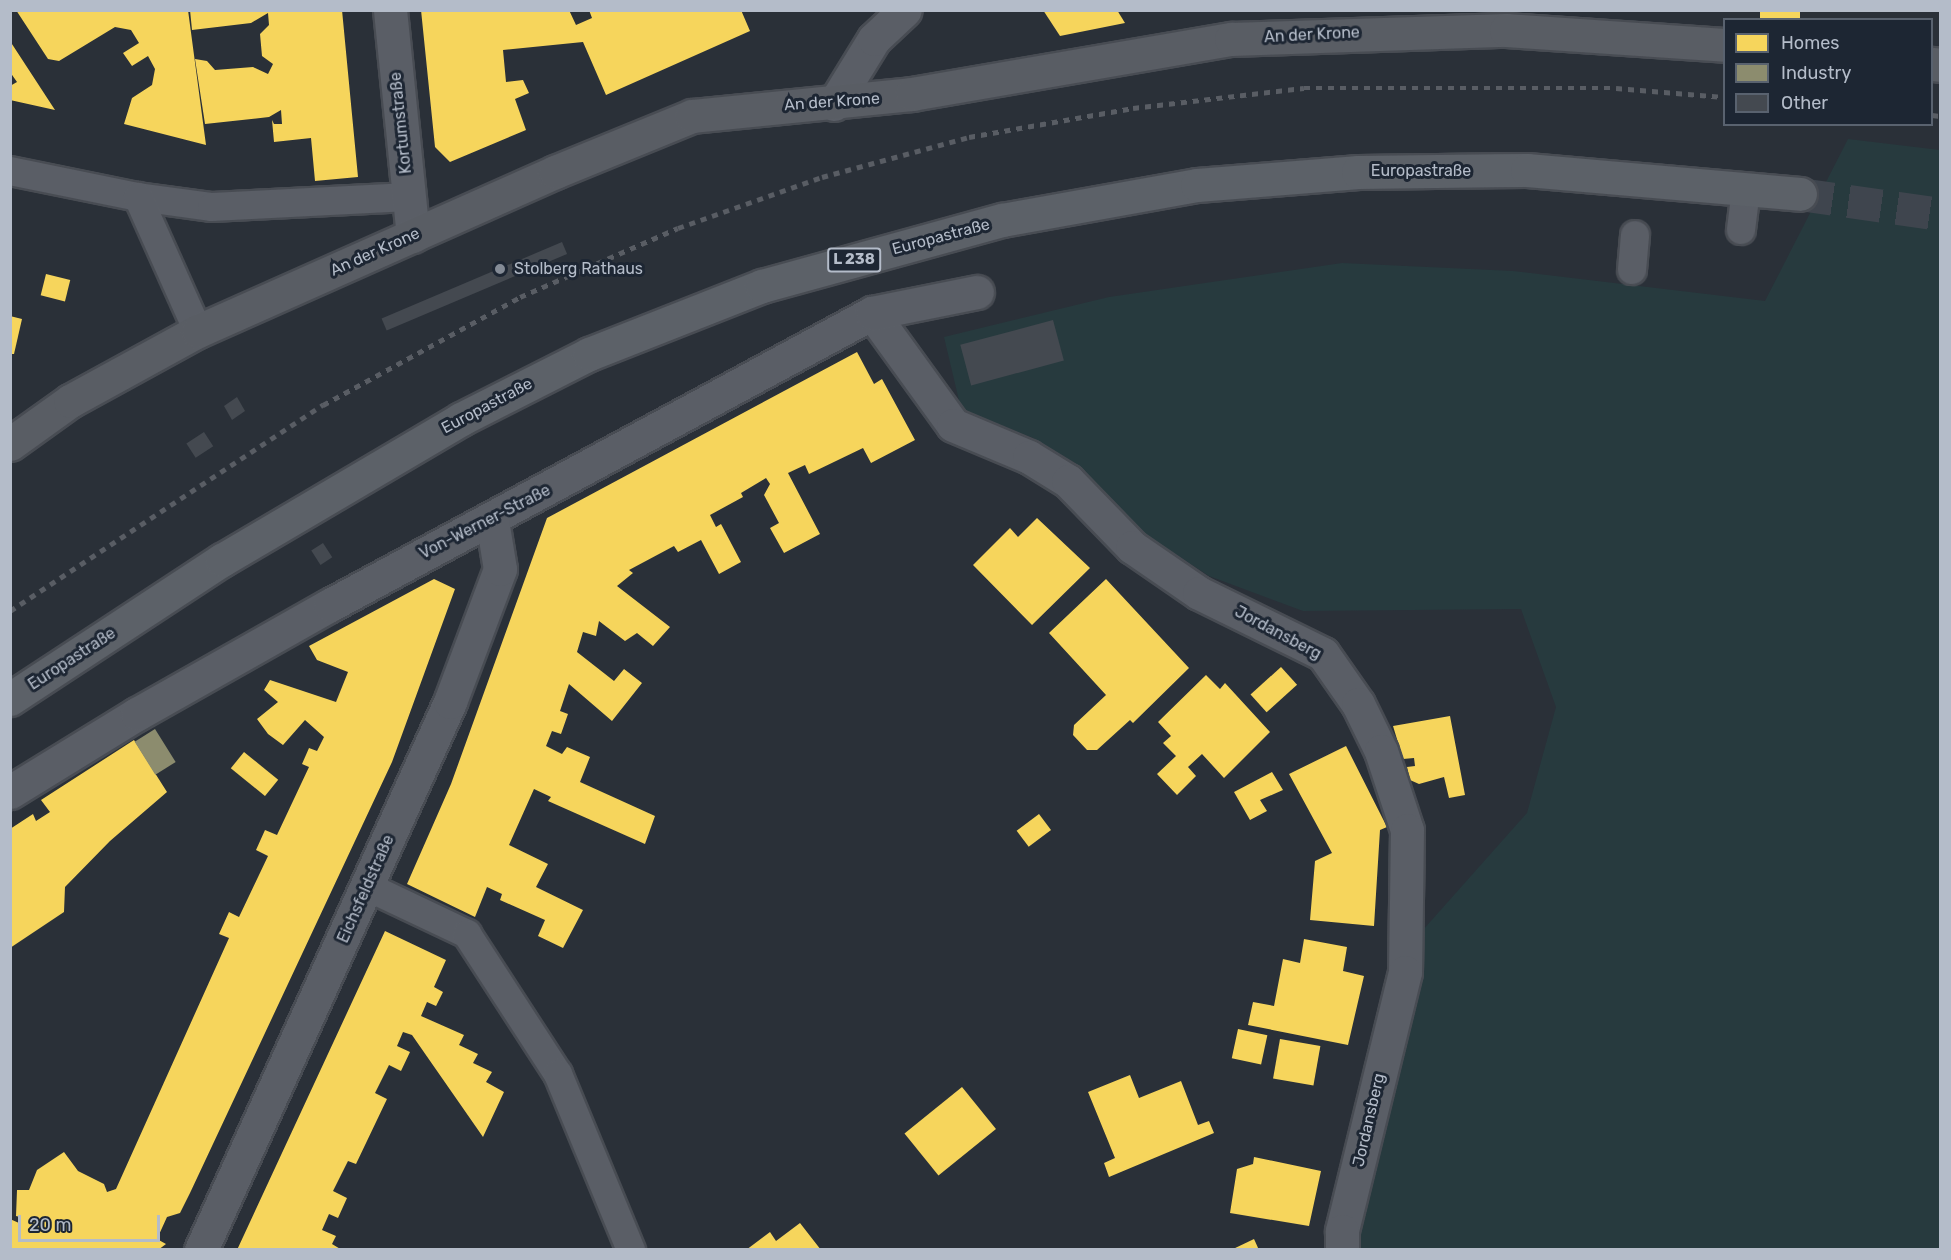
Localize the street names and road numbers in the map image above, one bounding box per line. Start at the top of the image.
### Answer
street label: An der Krone [1263,23,1361,47]
street label: Kortumstraße [386,71,416,175]
street label: An der Krone [783,89,881,115]
street label: Europastraße [1371,161,1471,181]
street label: Europastraße [890,215,992,259]
street label: An der Krone [327,224,423,280]
road number: L 238 [827,248,881,272]
street label: Europastraße [438,374,536,438]
street label: Von-Werner-Straße [416,481,554,563]
street label: Jordansberg [1231,602,1325,664]
street label: Europastraße [25,624,119,694]
street label: Eichsfeldstraße [334,832,398,946]
street label: Jordansberg [1349,1071,1389,1169]

